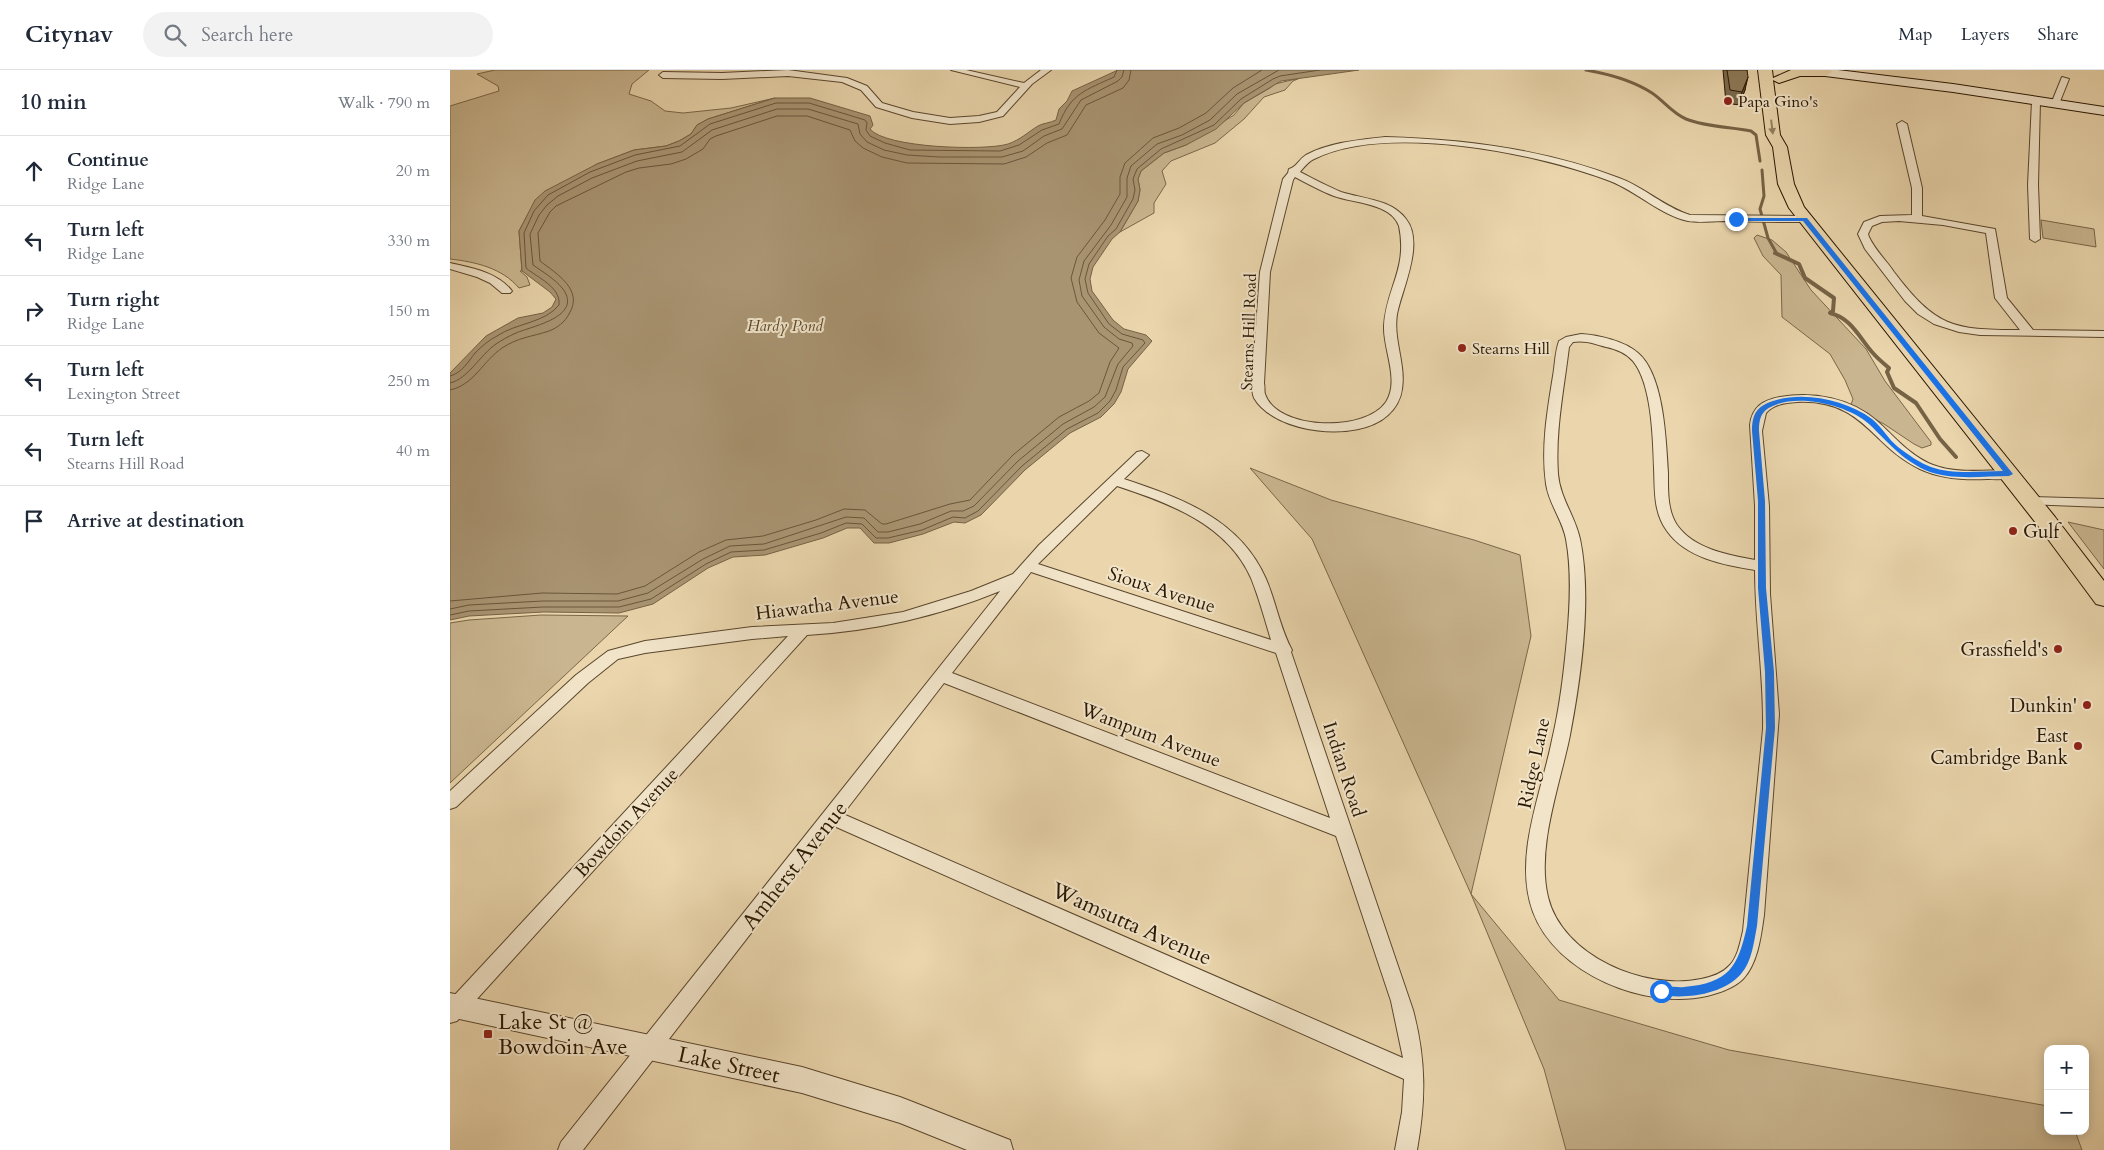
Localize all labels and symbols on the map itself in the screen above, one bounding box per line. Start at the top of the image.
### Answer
place label: Papa Gino's [1738,91,1818,113]
marker: Papa Gino's [1722,95,1734,107]
one-way arrow [1768,119,1776,135]
route end [1725,208,1748,231]
street label: Stearns Hill Road [1236,273,1262,391]
water label: Hardy Pond [747,315,824,337]
place label: Stearns Hill [1472,338,1550,360]
marker: Stearns Hill [1456,342,1468,354]
place label: Gulf [2023,519,2062,545]
marker: Gulf [2007,525,2019,537]
street label: Sioux Avenue [1105,560,1219,620]
street label: Hiawatha Avenue [754,583,900,627]
place label: Grassfield's [1960,637,2048,663]
marker: Grassfield's [2052,643,2064,655]
place label: Dunkin' [2010,693,2077,719]
street label: Wampum Avenue [1076,696,1225,774]
marker: Dunkin' [2081,699,2093,711]
street label: Ridge Lane [1512,715,1556,811]
street label: Indian Road [1316,718,1372,820]
place label: East Cambridge Bank [1930,723,2069,771]
marker: East Cambridge Bank [2072,740,2084,752]
street label: Bowdoin Avenue [569,762,685,883]
street label: Amherst Avenue [735,795,855,936]
street label: Wamsutta Avenue [1046,875,1216,973]
route start [1650,980,1673,1003]
place label: Lake St @ Bowdoin Ave [498,1007,627,1062]
marker: Lake St @ Bowdoin Ave [482,1028,494,1040]
street label: Lake Street [675,1040,783,1090]

